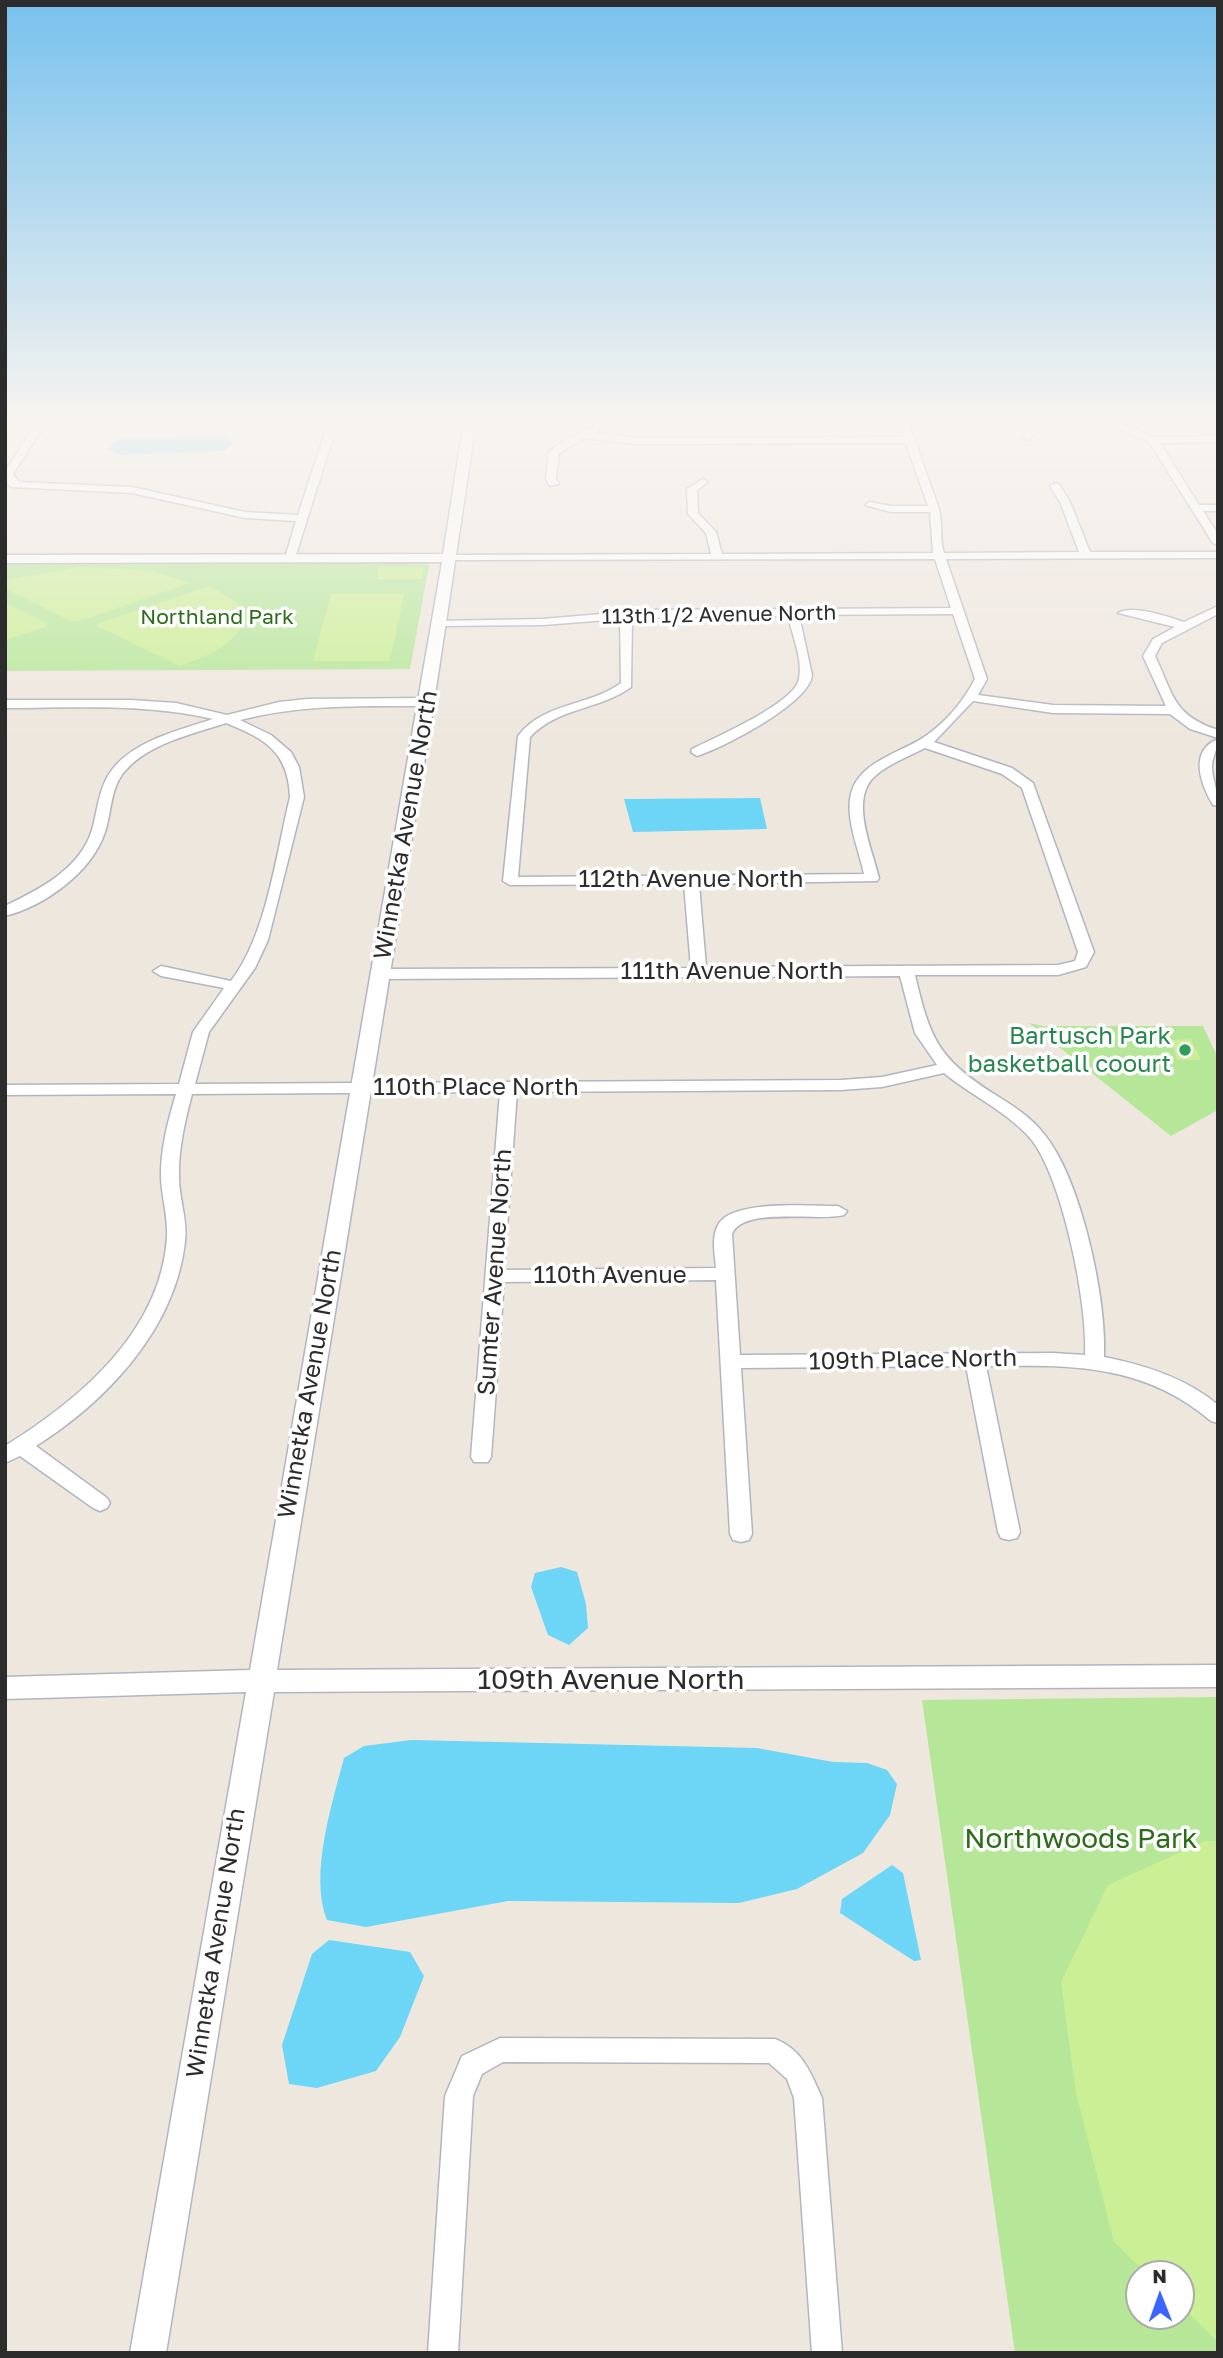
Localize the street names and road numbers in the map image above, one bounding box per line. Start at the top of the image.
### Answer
street label: 113th 1/2 Avenue North [601,600,837,630]
street label: Winnetka Avenue North [368,688,444,962]
street label: 112th Avenue North [578,865,804,893]
street label: 111th Avenue North [621,957,843,985]
street label: 110th Place North [373,1073,579,1101]
street label: Sumter Avenue North [472,1148,518,1396]
street label: Winnetka Avenue North [272,1247,348,1521]
street label: 110th Avenue [533,1261,687,1289]
street label: 109th Place North [809,1344,1017,1376]
street label: 109th Avenue North [477,1663,745,1697]
street label: Winnetka Avenue North [180,1806,252,2080]

